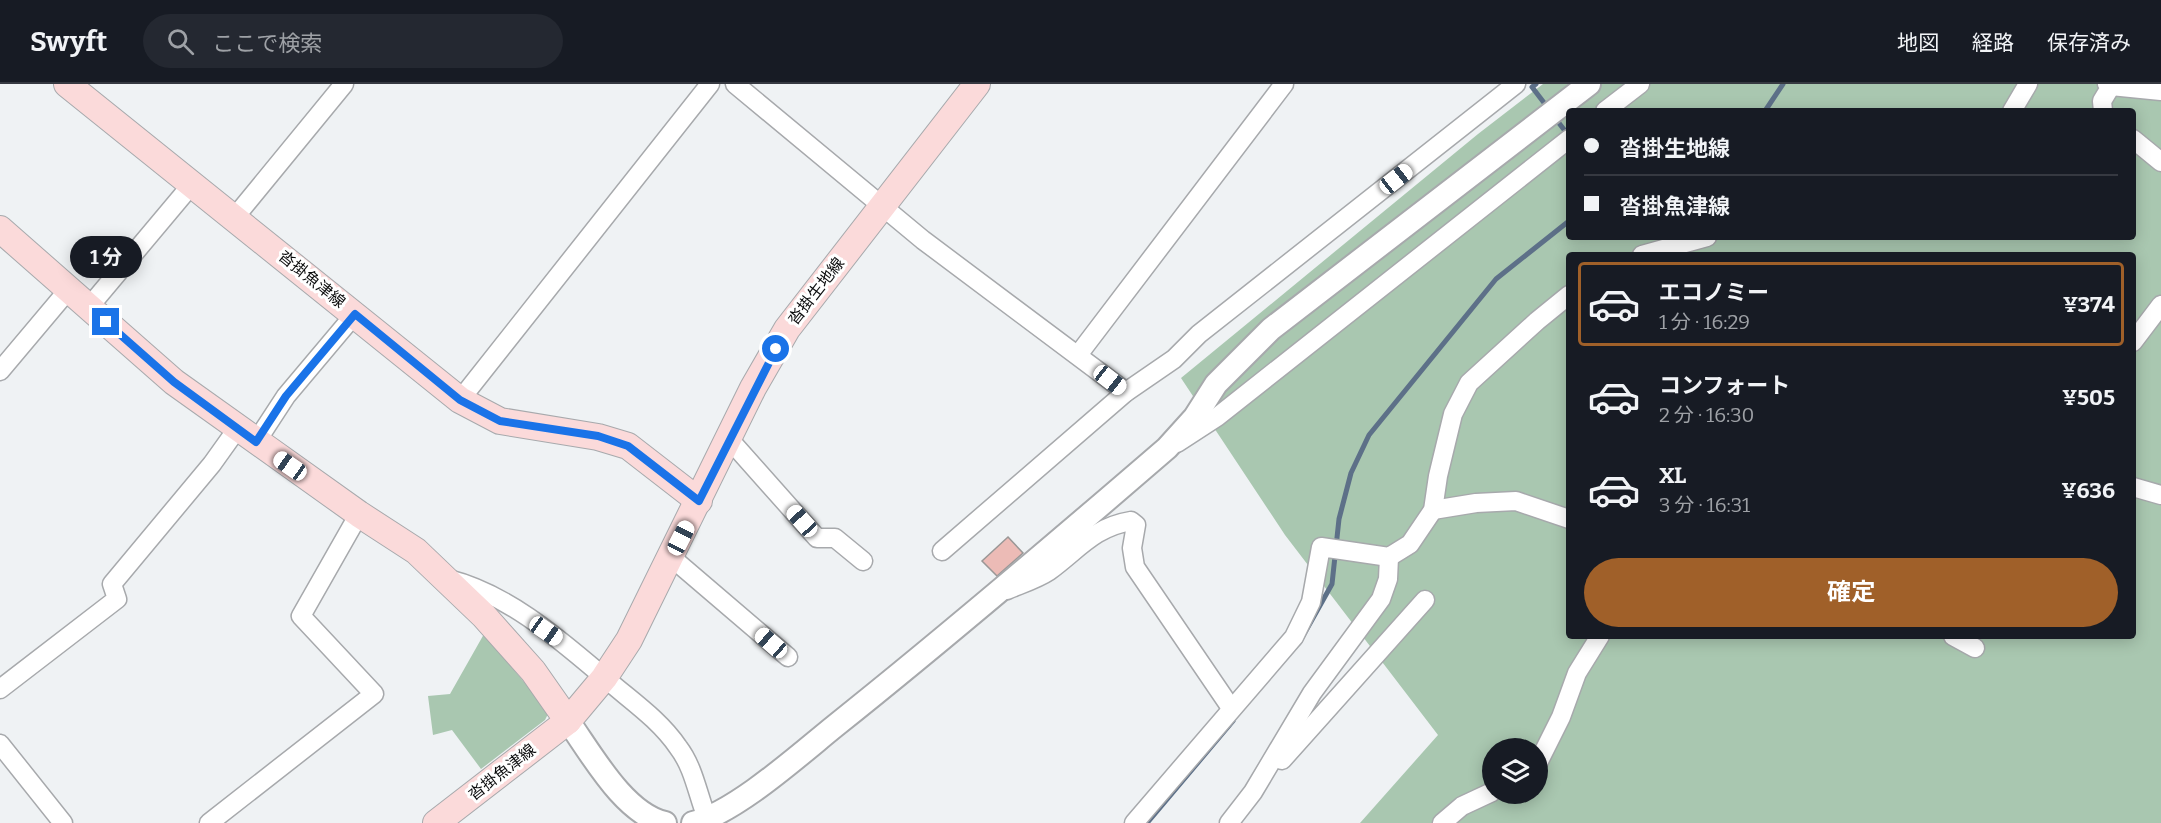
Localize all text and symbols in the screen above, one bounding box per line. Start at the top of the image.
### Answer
search box [143,14,563,68]
text: Swyft [30,25,107,58]
icon: search [164,25,197,58]
text: ここで検索 [212,30,322,57]
text: 地図 [1897,30,1939,56]
text: 経路 [1972,30,2014,56]
text: 保存済み [2047,30,2131,56]
text: 沓掛生地線 [1620,135,1730,162]
car [1376,161,1416,197]
text: 沓掛魚津線 [1620,193,1730,220]
callout: 1 分 [70,235,142,277]
text: 1 分 [90,245,122,269]
street label: 沓掛魚津線 [275,246,349,312]
street label: 沓掛生地線 [784,254,848,328]
icon: car [1587,277,1641,331]
text: エコノミー [1659,279,1769,306]
text: ¥374 [2063,291,2115,318]
route end [92,308,119,335]
text: 1 分 · 16:29 [1659,310,1750,334]
route start [762,335,789,362]
car [1090,362,1130,398]
icon: car [1587,370,1641,424]
text: コンフォート [1659,372,1790,399]
text: ¥505 [2062,384,2115,411]
text: 2 分 · 16:30 [1659,403,1754,427]
car [270,448,310,484]
text: XL [1659,462,1686,489]
icon: car [1587,463,1641,517]
text: ¥636 [2061,477,2115,504]
text: 3 分 · 16:31 [1659,493,1750,517]
car [783,502,821,540]
car [665,518,697,558]
button: 確定 [1584,558,2118,627]
car [526,613,566,649]
car [752,624,790,662]
map controls [1482,738,1548,804]
button: layers [1482,738,1548,804]
street label: 沓掛魚津線 [465,740,539,804]

